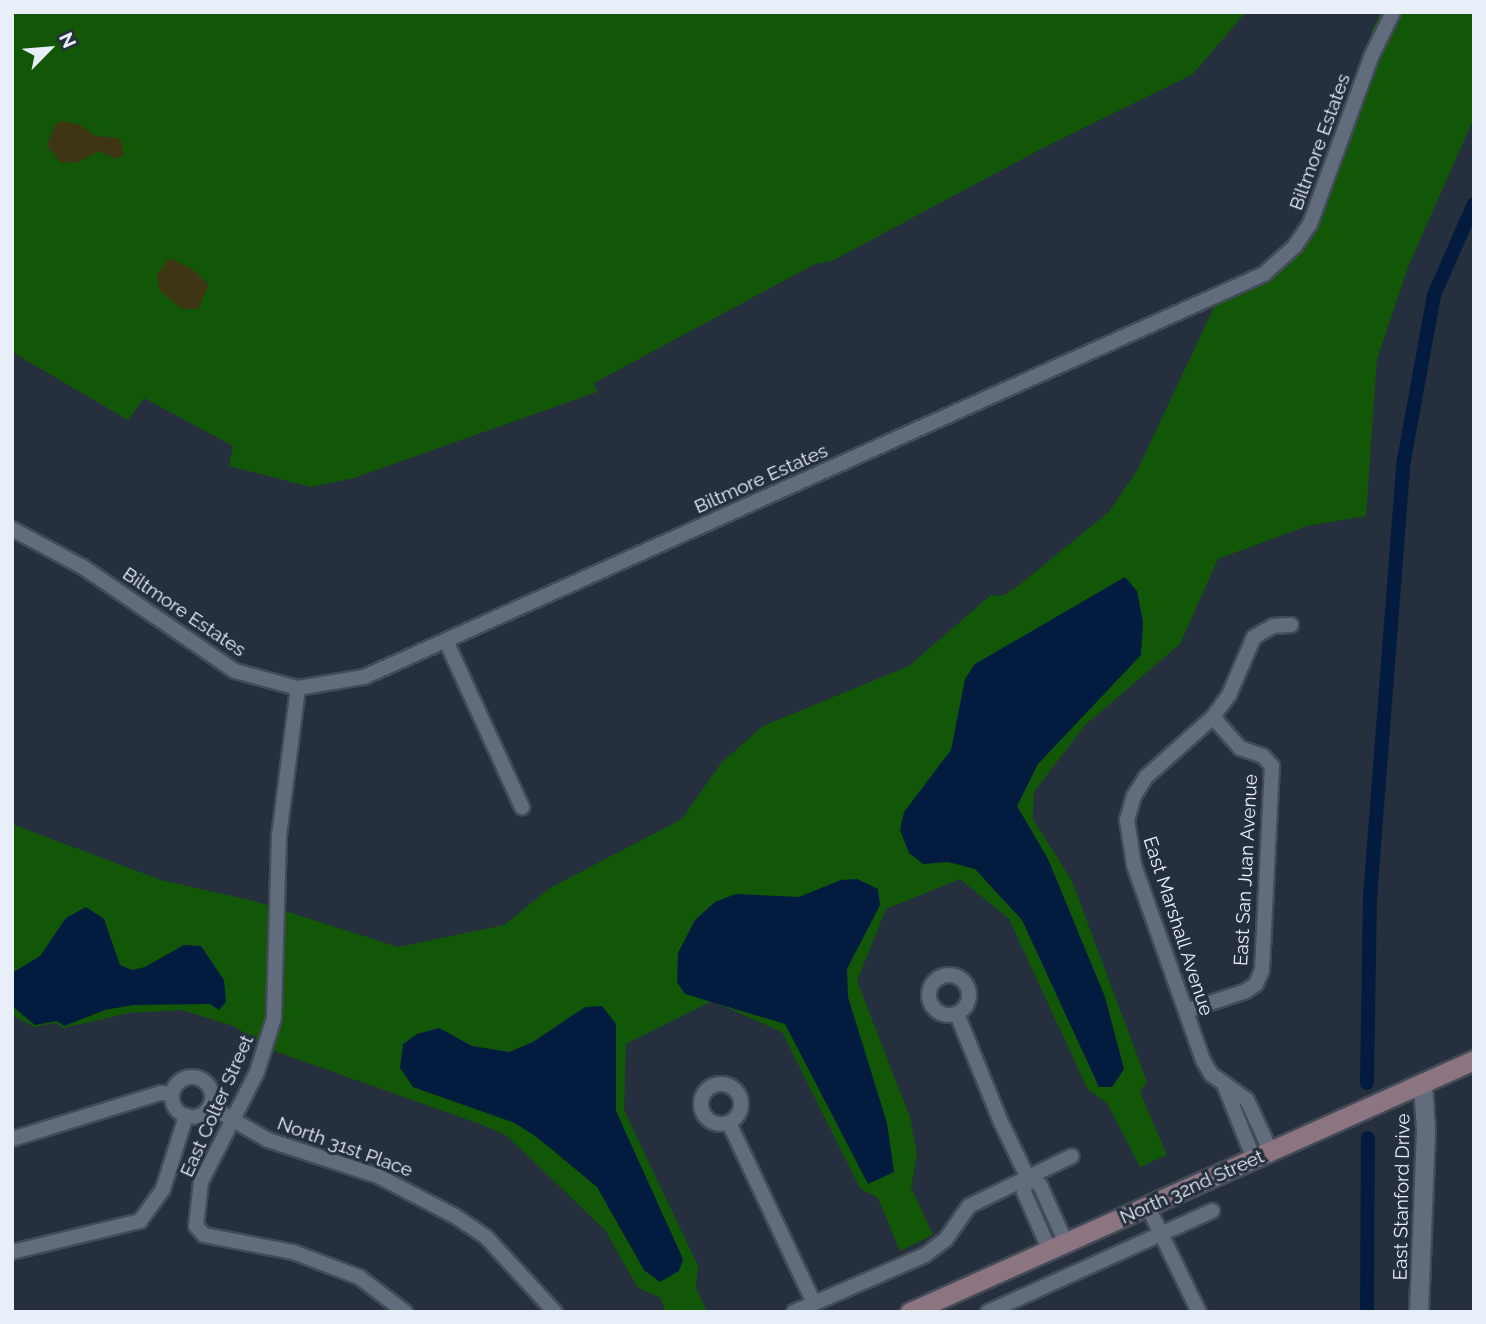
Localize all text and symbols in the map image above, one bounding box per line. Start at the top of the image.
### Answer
north arrow [14,14,84,84]
text: N [55,29,81,51]
street label: Biltmore Estates [1285,71,1355,213]
street label: Biltmore Estates [691,439,831,519]
street label: Biltmore Estates [118,562,250,662]
street label: East San Juan Avenue [1230,773,1262,967]
street label: East Marshall Avenue [1138,833,1218,1019]
street label: East Colter Street [175,1031,259,1181]
street label: North 31st Place [274,1112,416,1182]
street label: East Stanford Drive [1389,1113,1415,1281]
street label: North 32nd Street [1116,1145,1268,1229]

